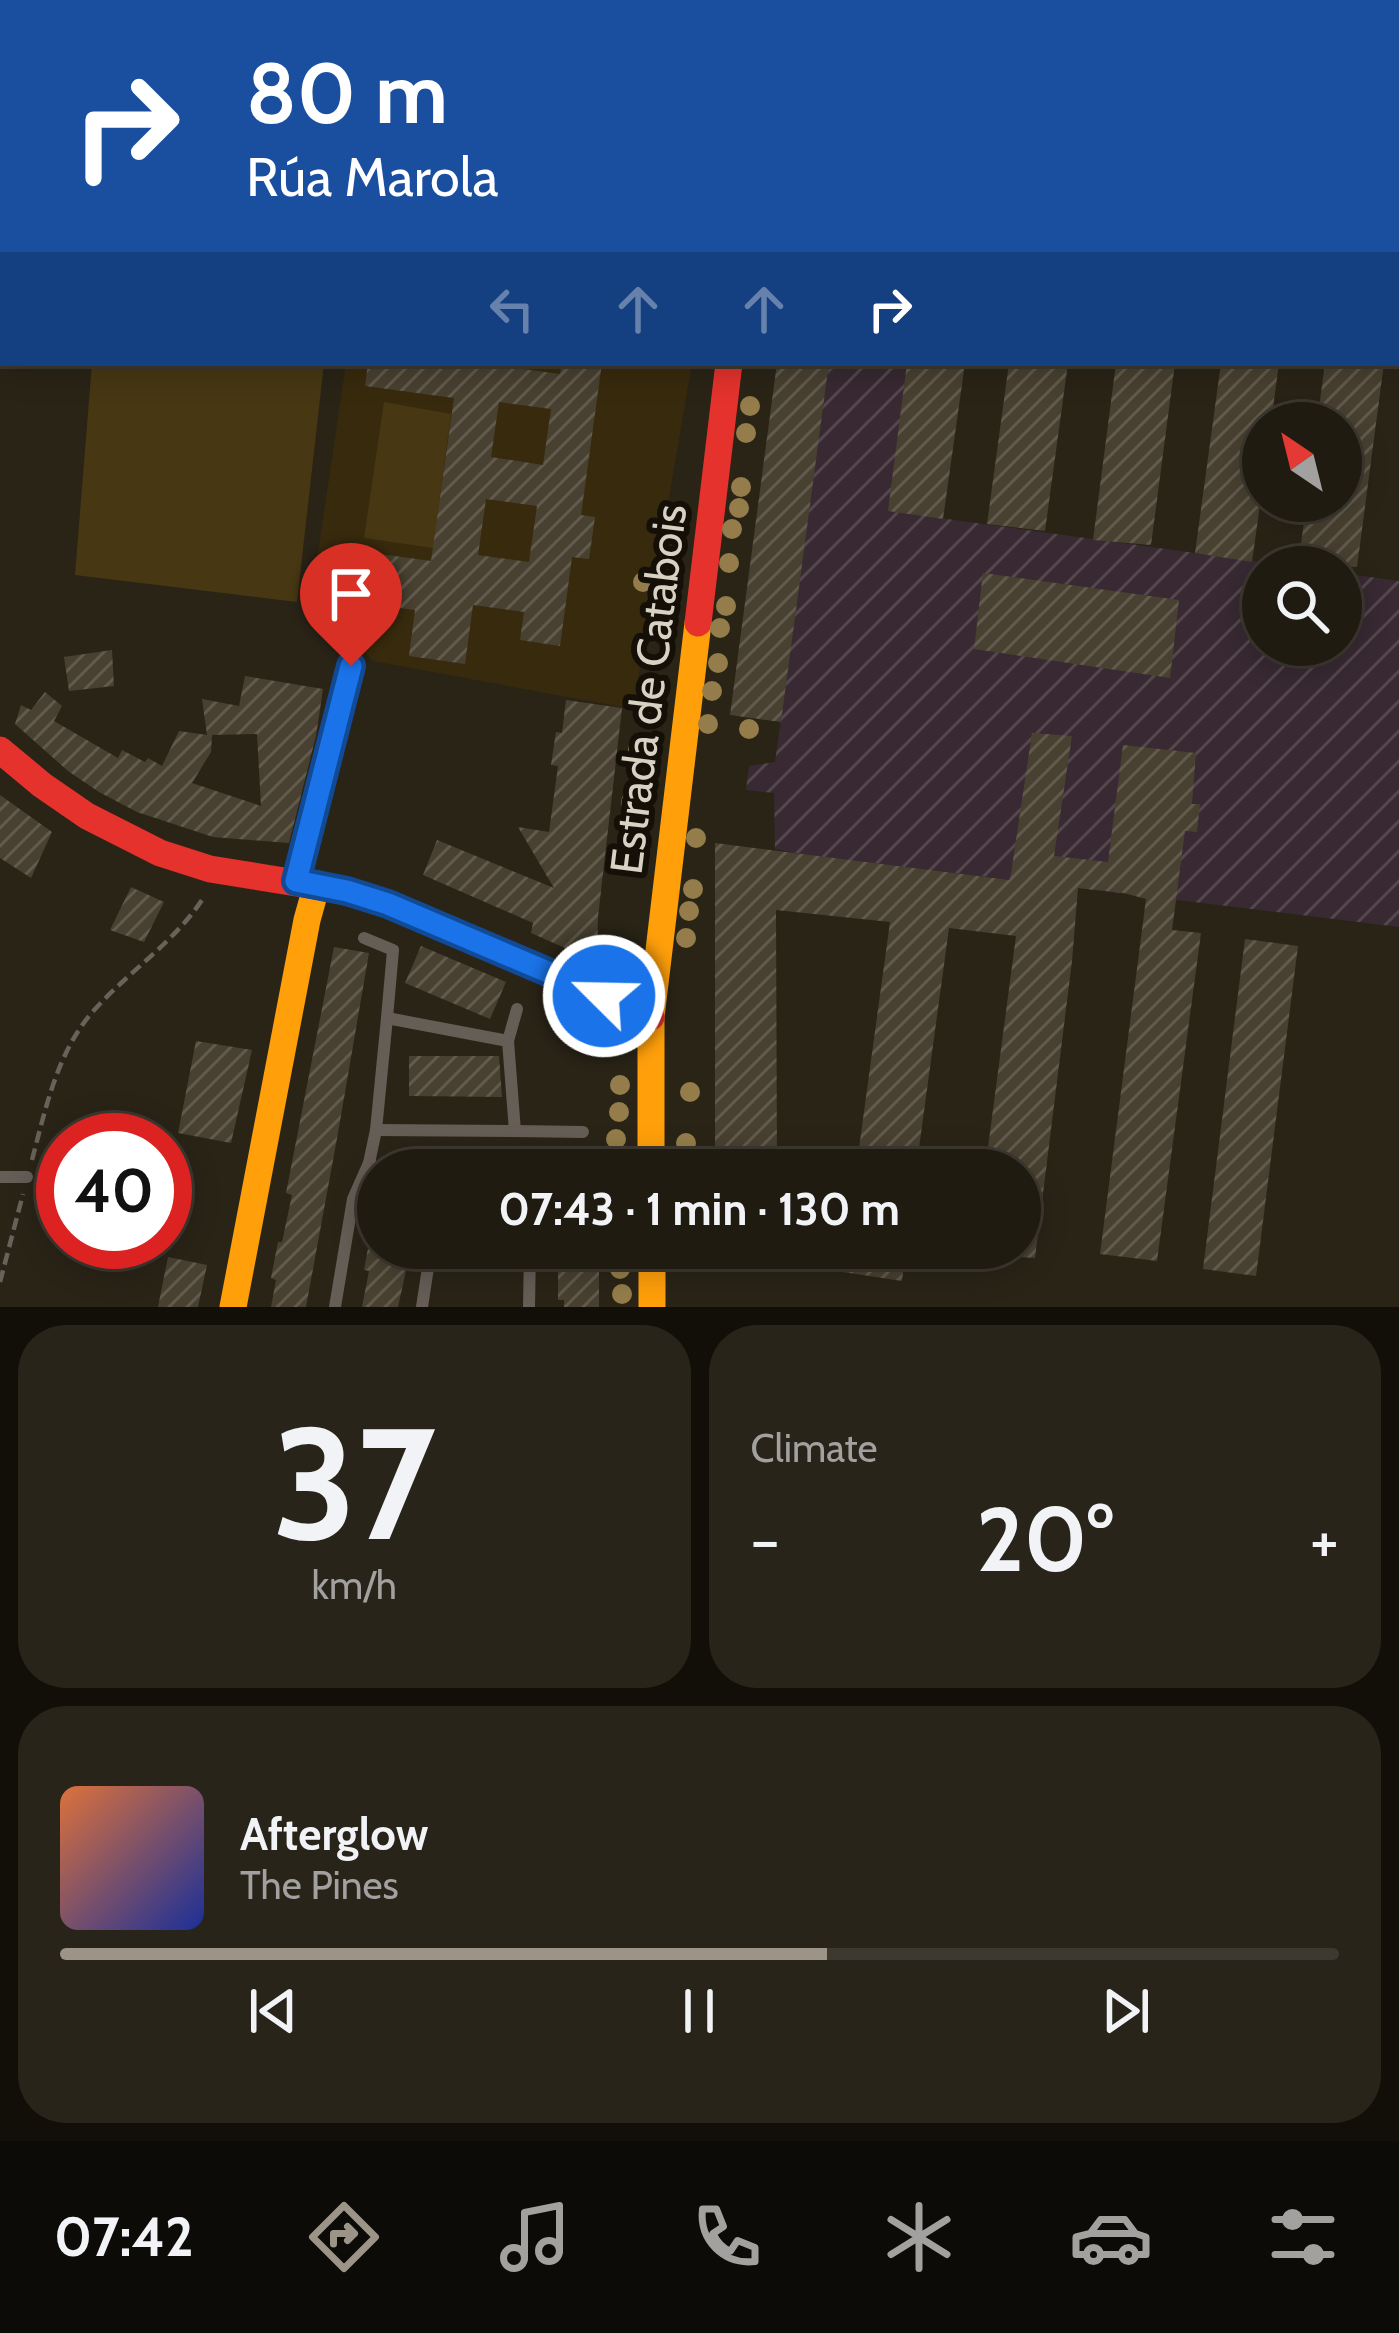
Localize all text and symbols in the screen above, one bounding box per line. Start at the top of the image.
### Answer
text: 80 m [246,42,448,144]
icon: right [48,48,204,204]
text: Rúa Marola [246,144,498,210]
icon: left [479,276,545,342]
icon: ahead [605,276,671,342]
icon: ahead [731,276,797,342]
icon: right [857,276,923,342]
north arrow [1242,402,1362,522]
map controls [1242,402,1362,666]
street label: Estrada de Catabois [599,501,697,877]
pin [300,543,402,666]
button: search [1242,546,1362,666]
icon: arrive [318,561,384,627]
position arrow [541,933,667,1059]
speed limit sign: 40 [36,1113,192,1269]
text: 07:43 · 1 min · 130 m [498,1182,900,1236]
text: 37 [272,1388,436,1578]
text: Climate [751,1424,877,1472]
text: 20° [976,1484,1113,1594]
text: − [751,1499,780,1580]
text: + [1310,1499,1339,1580]
text: km/h [312,1561,397,1609]
text: Afterglow [240,1807,428,1861]
text: The Pines [240,1861,399,1909]
icon: previous [240,1978,306,2044]
icon: pause [666,1978,732,2044]
icon: next [1093,1978,1159,2044]
icon: directions [302,2195,386,2279]
icon: music [493,2195,577,2279]
icon: phone [685,2195,769,2279]
icon: climate [877,2195,961,2279]
icon: car [1069,2195,1153,2279]
icon: filters [1261,2195,1345,2279]
text: 07:42 [54,2204,194,2270]

